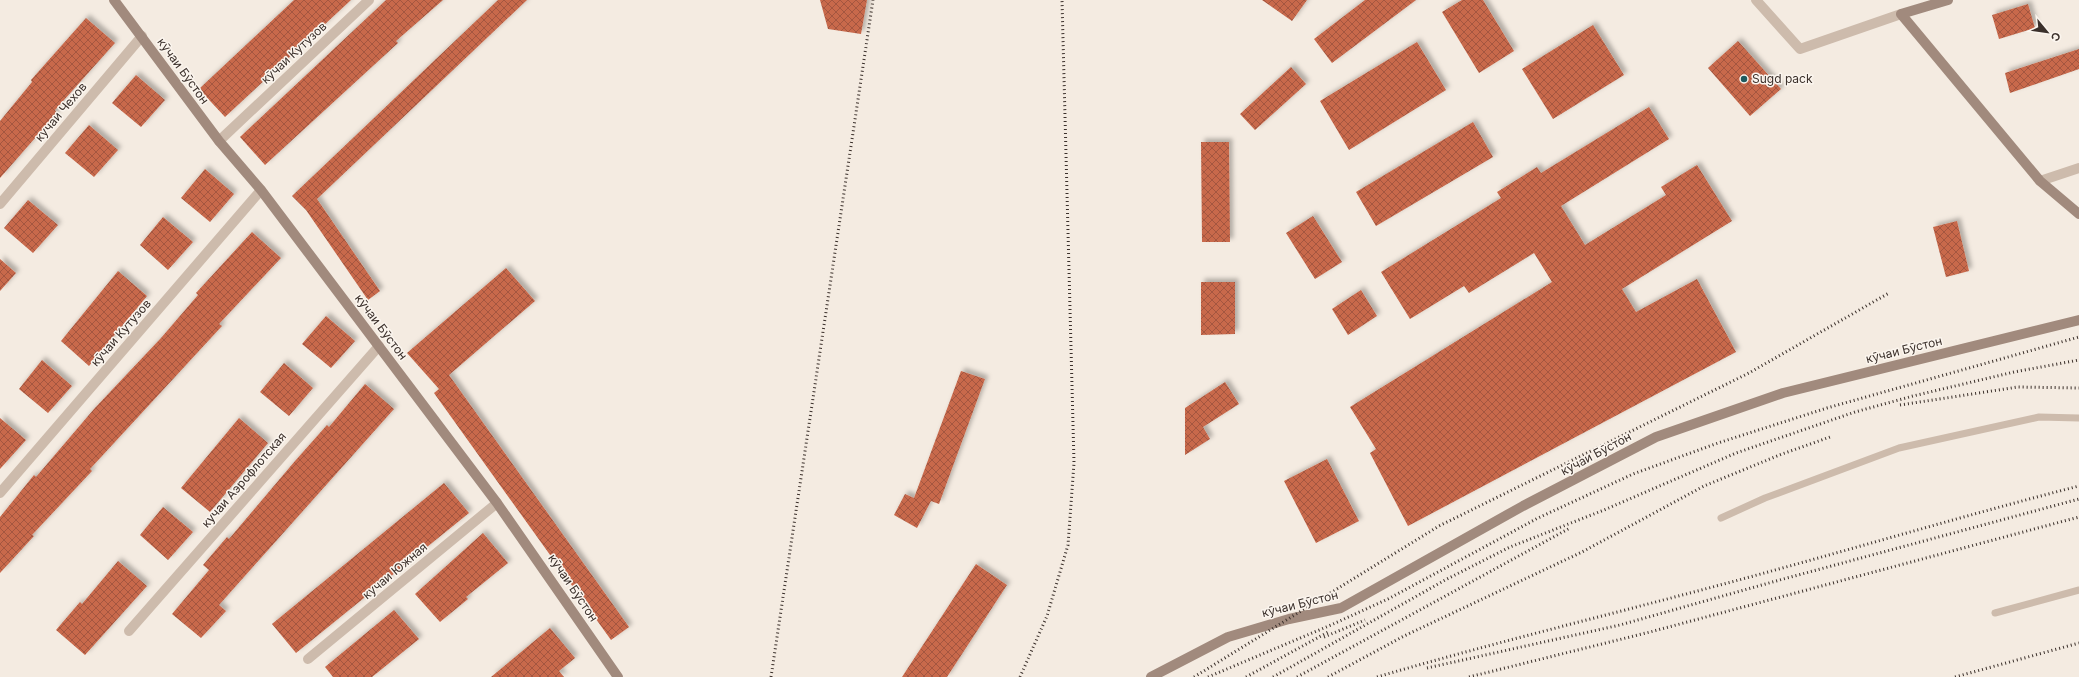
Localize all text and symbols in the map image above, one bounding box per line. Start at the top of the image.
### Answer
north arrow [2027,12,2067,52]
street label: кӯчаи Кутузов [258,18,330,87]
text: С [2048,30,2064,44]
street label: кӯчаи Бӯстон [154,35,212,107]
place label: Sugd pack [1752,71,1813,86]
marker: Sugd pack [1739,74,1749,84]
street label: кучаи Чехов [32,79,90,144]
street label: кӯчаи Бӯстон [352,291,411,362]
street label: кӯчаи Кутузов [87,296,154,369]
street label: кӯчаи Бӯстон [1864,333,1944,366]
street label: кучаи Аэрофлотская [198,429,289,530]
street label: кӯчаи Бӯстон [1558,429,1634,479]
street label: кучаи Южная [359,539,430,602]
street label: кӯчаи Бӯстон [545,551,601,624]
street label: кӯчаи Бӯстон [1260,587,1340,620]

